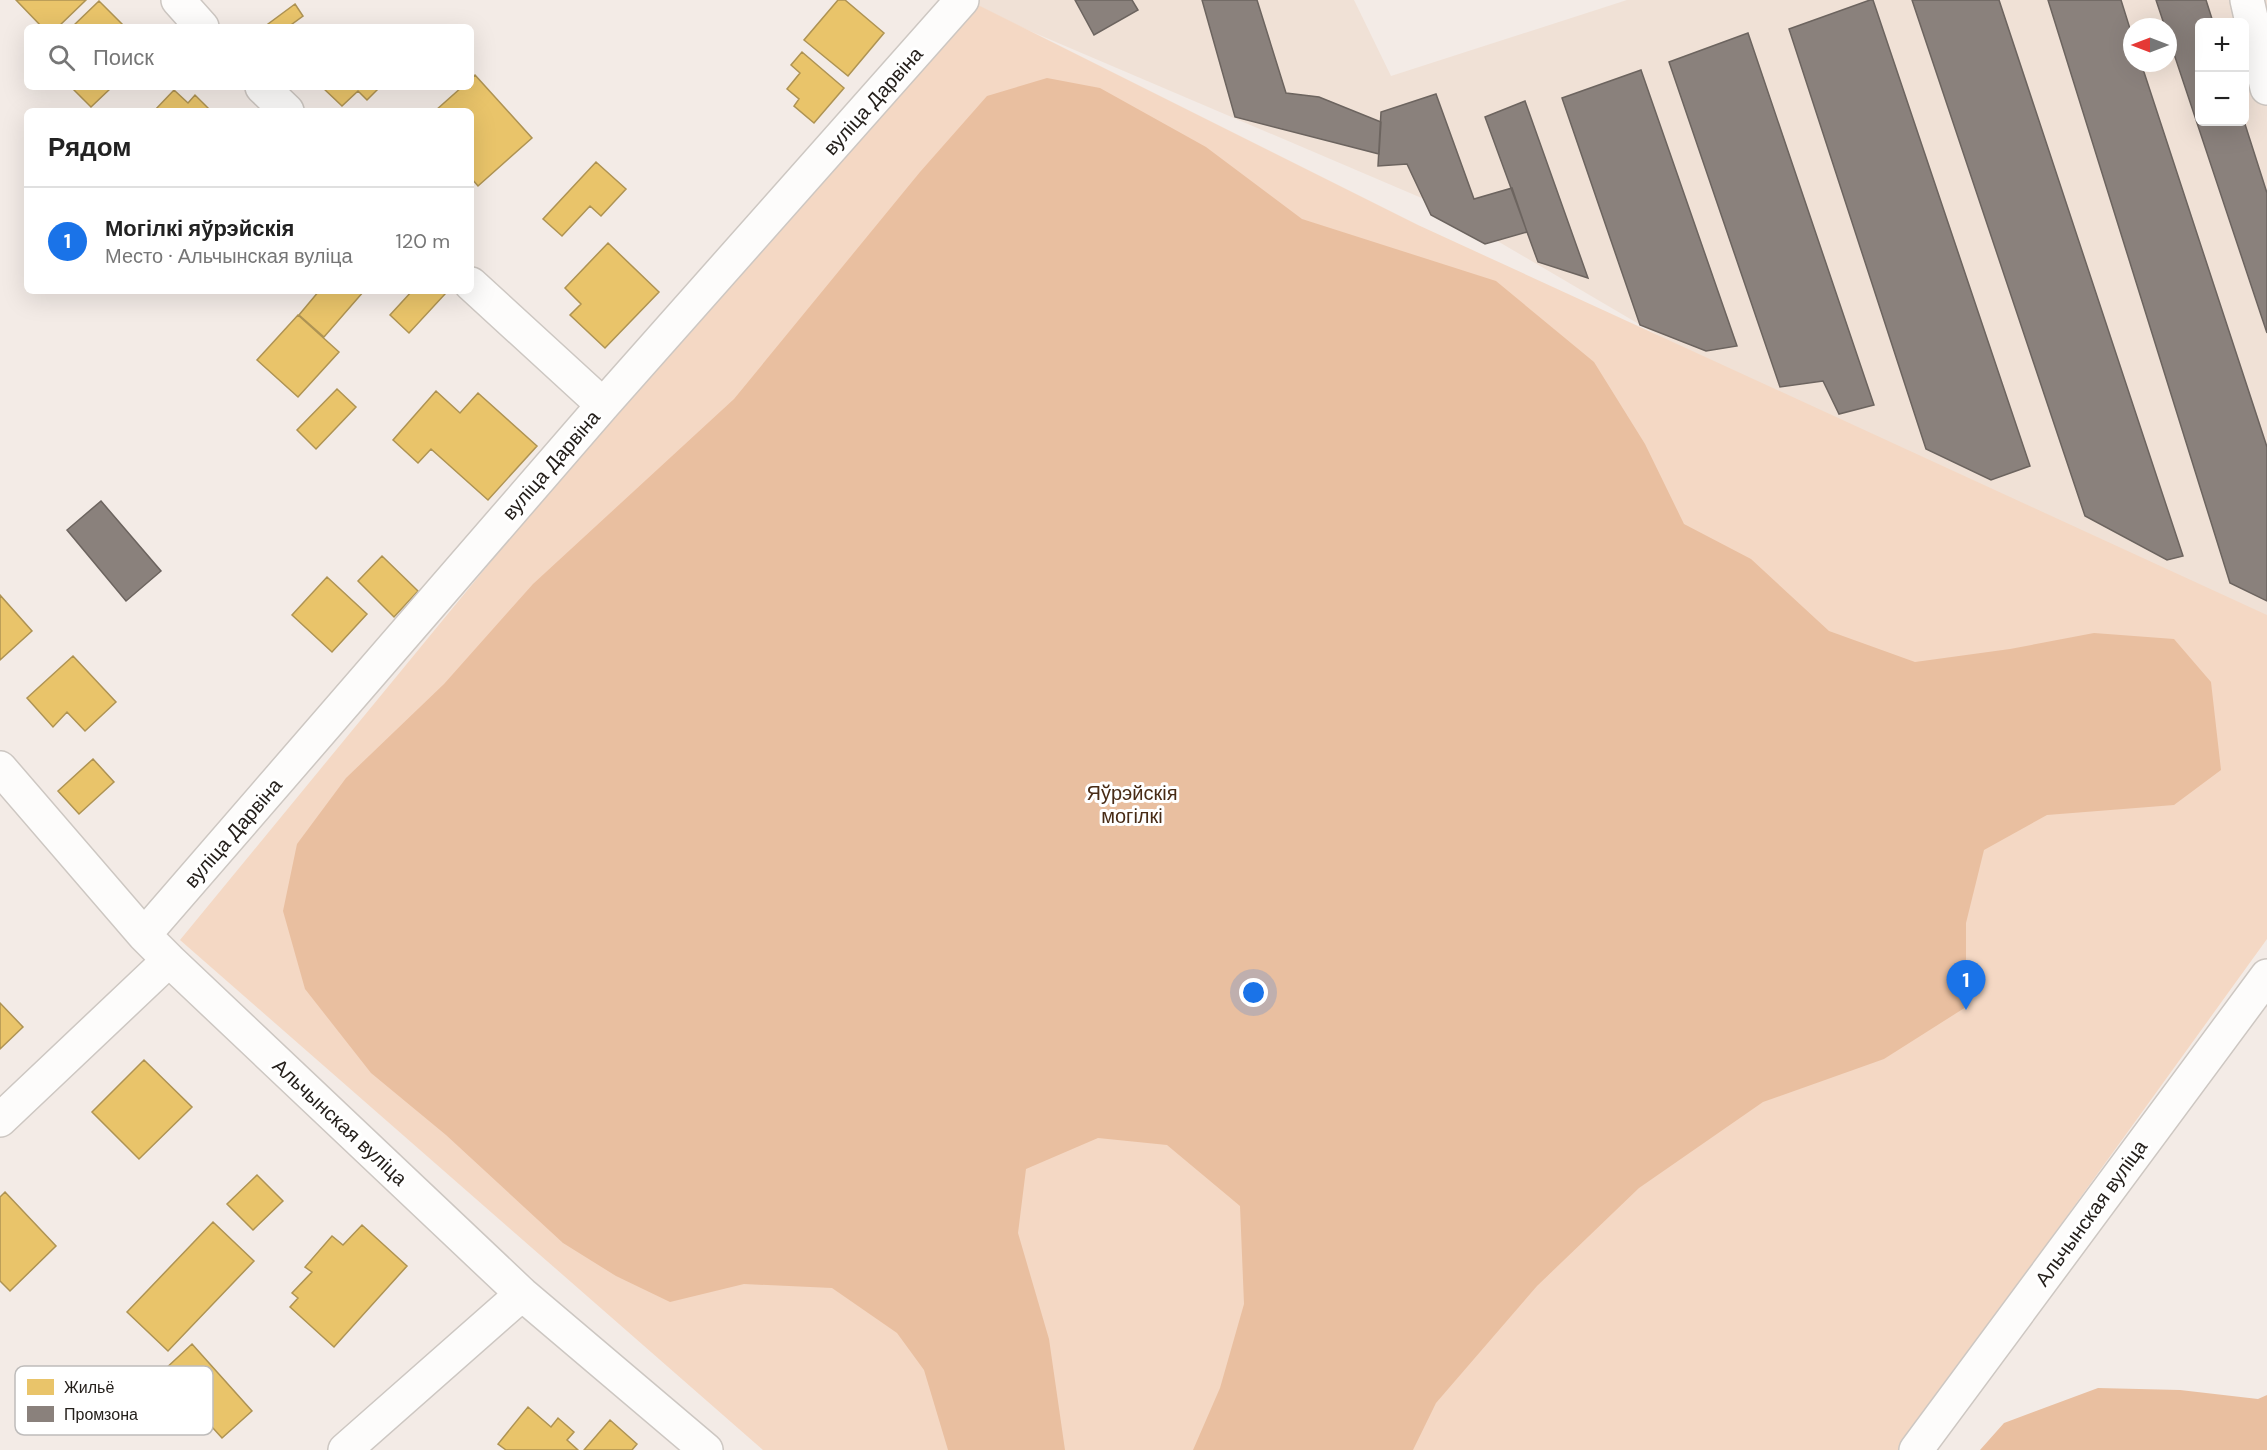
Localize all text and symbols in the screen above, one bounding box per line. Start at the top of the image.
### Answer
north arrow [2123,18,2177,72]
map controls [2195,18,2249,126]
button: + [2195,18,2249,72]
search box [24,24,474,90]
icon: search [45,41,78,74]
street label: вуліца Дарвіна [818,41,929,161]
text: Поиск [93,43,154,72]
button: − [2195,72,2249,126]
text: Рядом [48,130,131,164]
text: Могілкі яўрэйскія [105,214,294,243]
text: 1 [64,228,71,254]
text: 120 m [396,228,450,254]
text: Место · Альчынская вуліца [105,243,353,269]
street label: вуліца Дарвіна [496,404,606,525]
street label: вуліца Дарвіна [178,772,288,893]
park label: Яўрэйскія могілкі [1087,780,1177,829]
pin: 1 [1946,960,1986,1010]
your location [1239,978,1268,1007]
street label: Альчынская вуліца [267,1053,413,1192]
street label: Альчынская вуліца [2029,1134,2153,1291]
legend [15,1366,213,1435]
text: Жильё [64,1377,114,1398]
text: Промзона [64,1404,138,1425]

